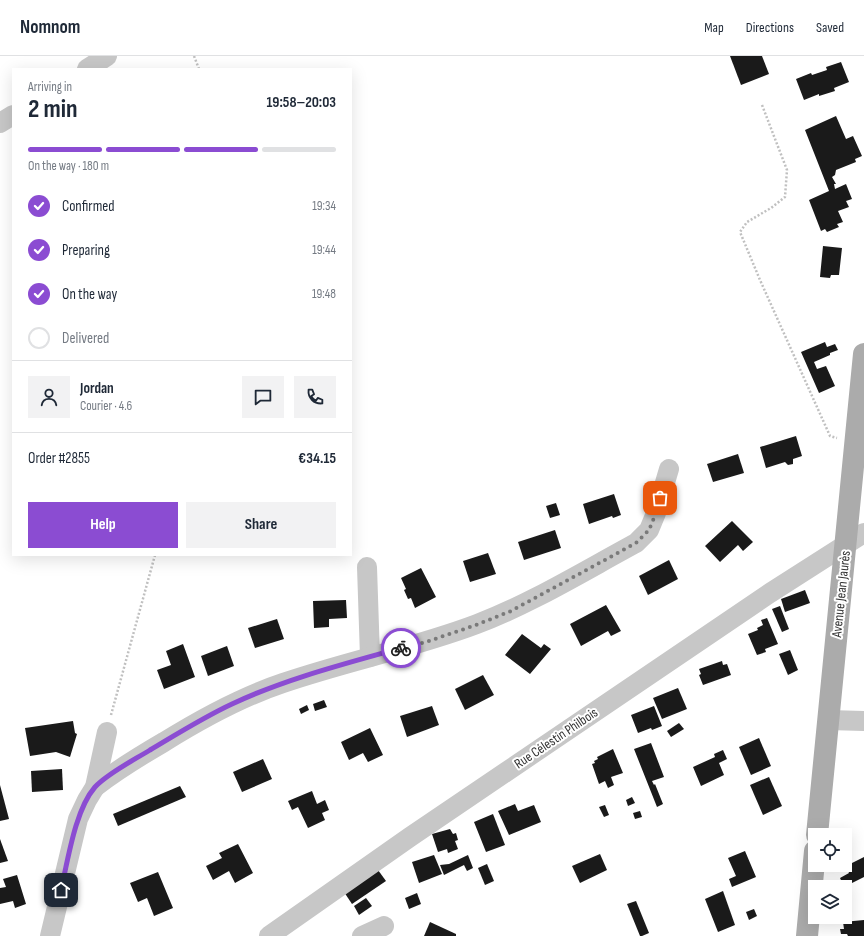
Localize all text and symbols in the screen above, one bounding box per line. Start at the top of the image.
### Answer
text: Nomnom [20,16,80,39]
text: Map [704,19,724,36]
text: Directions [746,19,794,36]
text: Saved [816,19,844,36]
text: Arriving in [28,79,72,95]
text: 19:58–20:03 [266,93,336,112]
text: 2 min [28,94,78,125]
text: On the way · 180 m [28,158,109,174]
icon: check [28,195,50,217]
text: Confirmed [62,197,115,216]
text: 19:34 [312,198,336,214]
icon: check [28,239,50,261]
text: Preparing [62,241,110,260]
text: 19:44 [312,242,336,258]
icon: check [28,283,50,305]
text: On the way [62,285,117,304]
text: 19:48 [312,286,336,302]
text: Delivered [62,329,109,348]
button: person [28,376,70,418]
button: chat [242,376,284,418]
button: phone [294,376,336,418]
text: Jordan [80,379,114,398]
text: Courier · 4.6 [80,398,132,414]
text: Order #2855 [28,449,90,468]
text: €34.15 [298,449,336,468]
pin [643,481,677,515]
icon: bag [649,487,671,509]
button: Help [28,502,178,548]
button: Share [186,502,336,548]
street label: Avenue Jean Jaurès [828,550,854,639]
courier [381,628,421,668]
icon: bike [390,637,412,659]
street label: Rue Célestin Philbois [511,704,601,772]
map controls [808,828,852,924]
button: locate [808,828,852,872]
pin [44,873,78,907]
icon: home [50,879,72,901]
button: layers [808,880,852,924]

